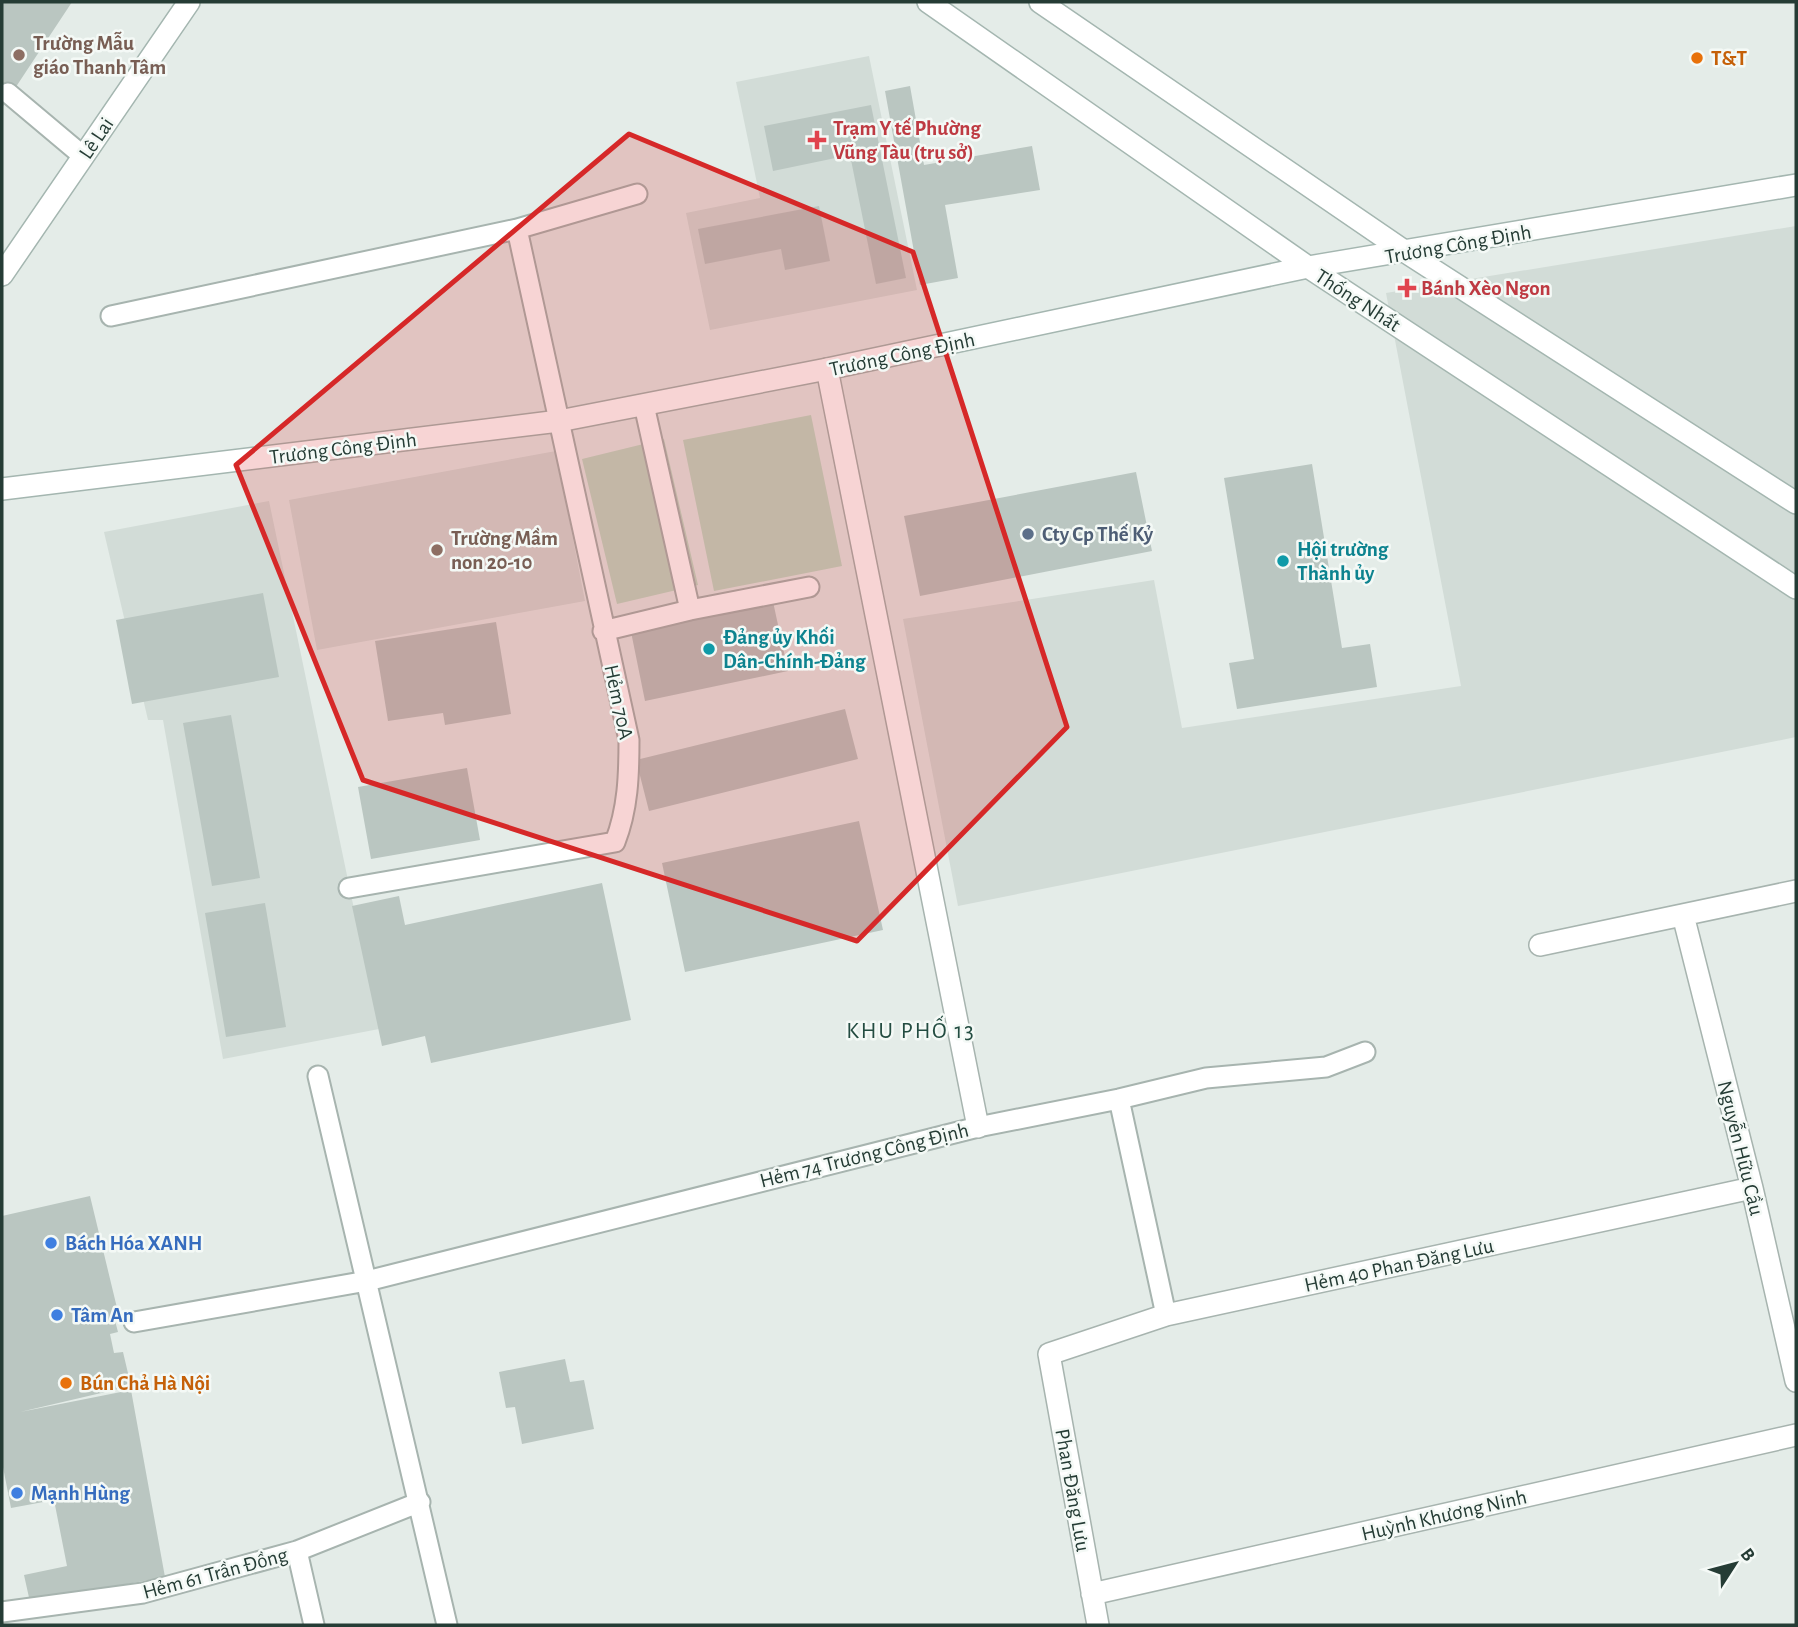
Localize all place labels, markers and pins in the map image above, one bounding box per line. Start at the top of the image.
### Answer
place label: Trường Mẫu giáo Thanh Tâm [33,31,166,78]
marker: Trường Mẫu giáo Thanh Tâm [11,47,27,63]
place label: T&T [1711,48,1747,69]
marker: T&T [1689,50,1705,66]
place label: Trạm Y tế Phường Vũng Tàu (trụ sở) [833,117,981,163]
marker: Trạm Y tế Phường Vũng Tàu (trụ sở) [807,130,827,150]
place label: Bánh Xèo Ngon [1421,278,1551,299]
marker: Bánh Xèo Ngon [1399,280,1415,296]
place label: Cty Cp Thế Kỷ [1042,523,1154,545]
marker: Cty Cp Thế Kỷ [1020,526,1036,542]
place label: Trường Mầm non 20-10 [451,527,558,573]
place label: Hội trường Thành ủy [1297,539,1389,584]
marker: Trường Mầm non 20-10 [429,542,445,558]
marker: Hội trường Thành ủy [1275,553,1291,569]
place label: Đảng ủy Khối Dân-Chính-Đảng [723,626,866,672]
marker: Đảng ủy Khối Dân-Chính-Đảng [701,641,717,657]
place label: Bách Hóa XANH [65,1233,202,1254]
marker: Bách Hóa XANH [43,1235,59,1251]
place label: Tâm An [71,1305,134,1326]
marker: Tâm An [49,1307,65,1323]
place label: Bún Chả Hà Nội [80,1373,210,1394]
marker: Bún Chả Hà Nội [58,1375,74,1391]
place label: Mạnh Hùng [31,1483,130,1504]
marker: Mạnh Hùng [9,1485,25,1501]

